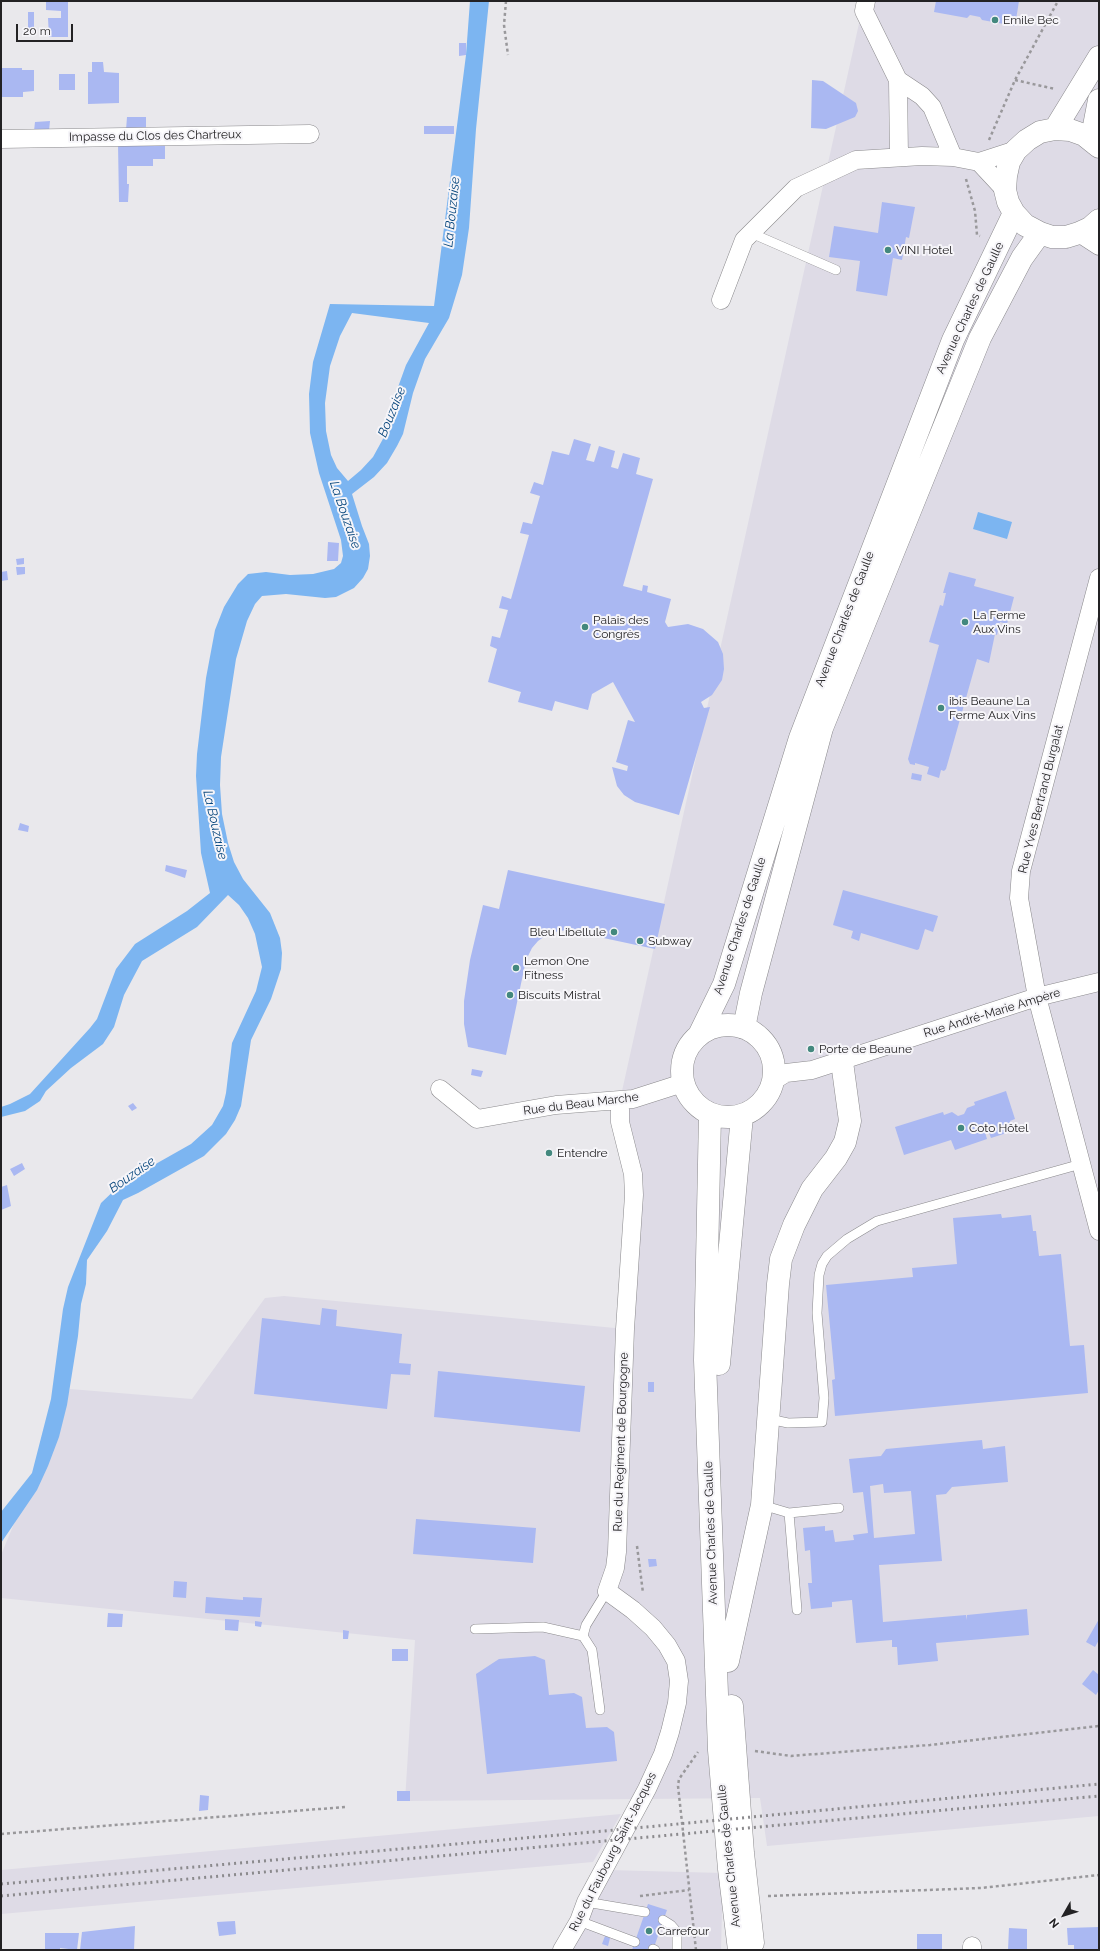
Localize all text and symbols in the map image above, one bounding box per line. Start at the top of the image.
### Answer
place label: Emile Bec [1003,13,1059,27]
marker: Emile Bec [990,15,1000,25]
scale bar [18,16,75,42]
text: 20 m [23,24,51,38]
street label: Impasse du Clos des Chartreux [69,127,241,145]
water label: La Bouzaise [441,176,463,248]
street label: Avenue Charles de Gaulle [933,240,1007,376]
place label: VINI Hotel [896,243,952,257]
marker: VINI Hotel [883,245,893,255]
water label: Bouzaise [375,385,409,439]
water label: La Bouzaise [326,479,364,551]
street label: Avenue Charles de Gaulle [813,549,877,689]
place label: La Ferme Aux Vins [973,608,1026,636]
place label: Palais des Congrès [593,613,649,641]
marker: La Ferme Aux Vins [960,617,970,627]
marker: Palais des Congrès [580,622,590,632]
place label: ibis Beaune La Ferme Aux Vins [949,694,1036,722]
marker: ibis Beaune La Ferme Aux Vins [936,703,946,713]
street label: Rue Yves Bertrand Burgalat [1016,723,1066,875]
water label: La Bouzaise [199,789,231,861]
street label: Avenue Charles de Gaulle [711,855,769,997]
place label: Bleu Libellule [529,925,606,939]
marker: Bleu Libellule [609,927,619,937]
place label: Subway [648,934,692,948]
marker: Subway [635,936,645,946]
place label: Lemon One Fitness [524,954,589,982]
marker: Lemon One Fitness [511,963,521,973]
street label: Rue André-Marie Ampère [922,985,1062,1041]
place label: Biscuits Mistral [518,988,601,1002]
marker: Biscuits Mistral [505,990,515,1000]
place label: Porte de Beaune [819,1042,912,1056]
marker: Porte de Beaune [806,1044,816,1054]
street label: Rue du Beau Marche [523,1090,639,1118]
place label: Coto Hôtel [969,1121,1028,1135]
marker: Coto Hôtel [956,1123,966,1133]
place label: Entendre [557,1146,608,1160]
marker: Entendre [544,1148,554,1158]
water label: Bouzaise [106,1153,158,1197]
street label: Rue du Regiment de Bourgogne [611,1352,631,1532]
street label: Avenue Charles de Gaulle [701,1461,721,1605]
street label: Rue du Faubourg Saint-Jacques [566,1770,660,1934]
street label: Avenue Charles de Gaulle [714,1784,744,1928]
north arrow [1044,1895,1084,1935]
text: N [1047,1916,1062,1930]
place label: Carrefour [657,1924,709,1938]
marker: Carrefour [644,1926,654,1936]

